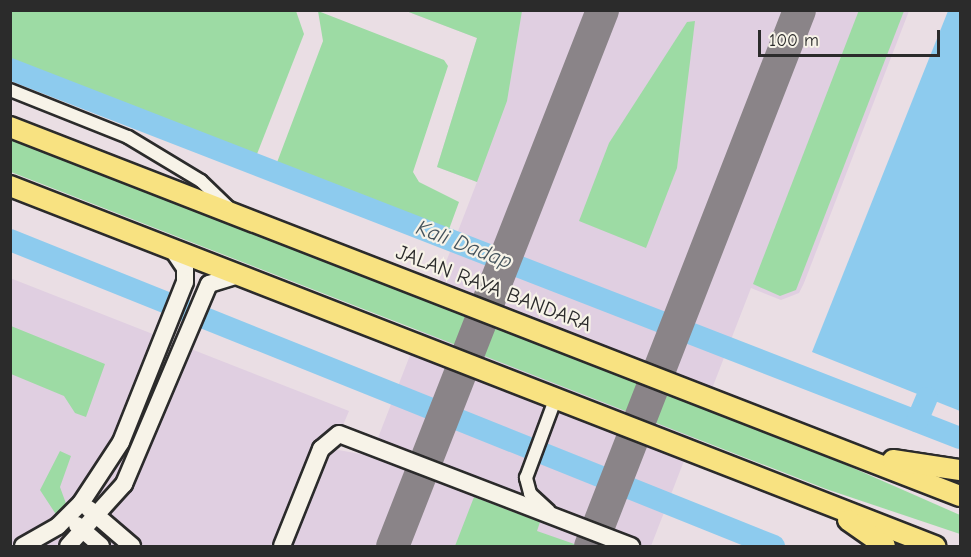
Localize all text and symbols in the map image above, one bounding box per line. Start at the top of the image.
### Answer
scale bar [761,18,942,56]
text: 100 m [769,30,819,51]
water label: Kali Dadap [412,215,516,275]
street label: JALAN RAYA BANDARA [393,239,595,337]

